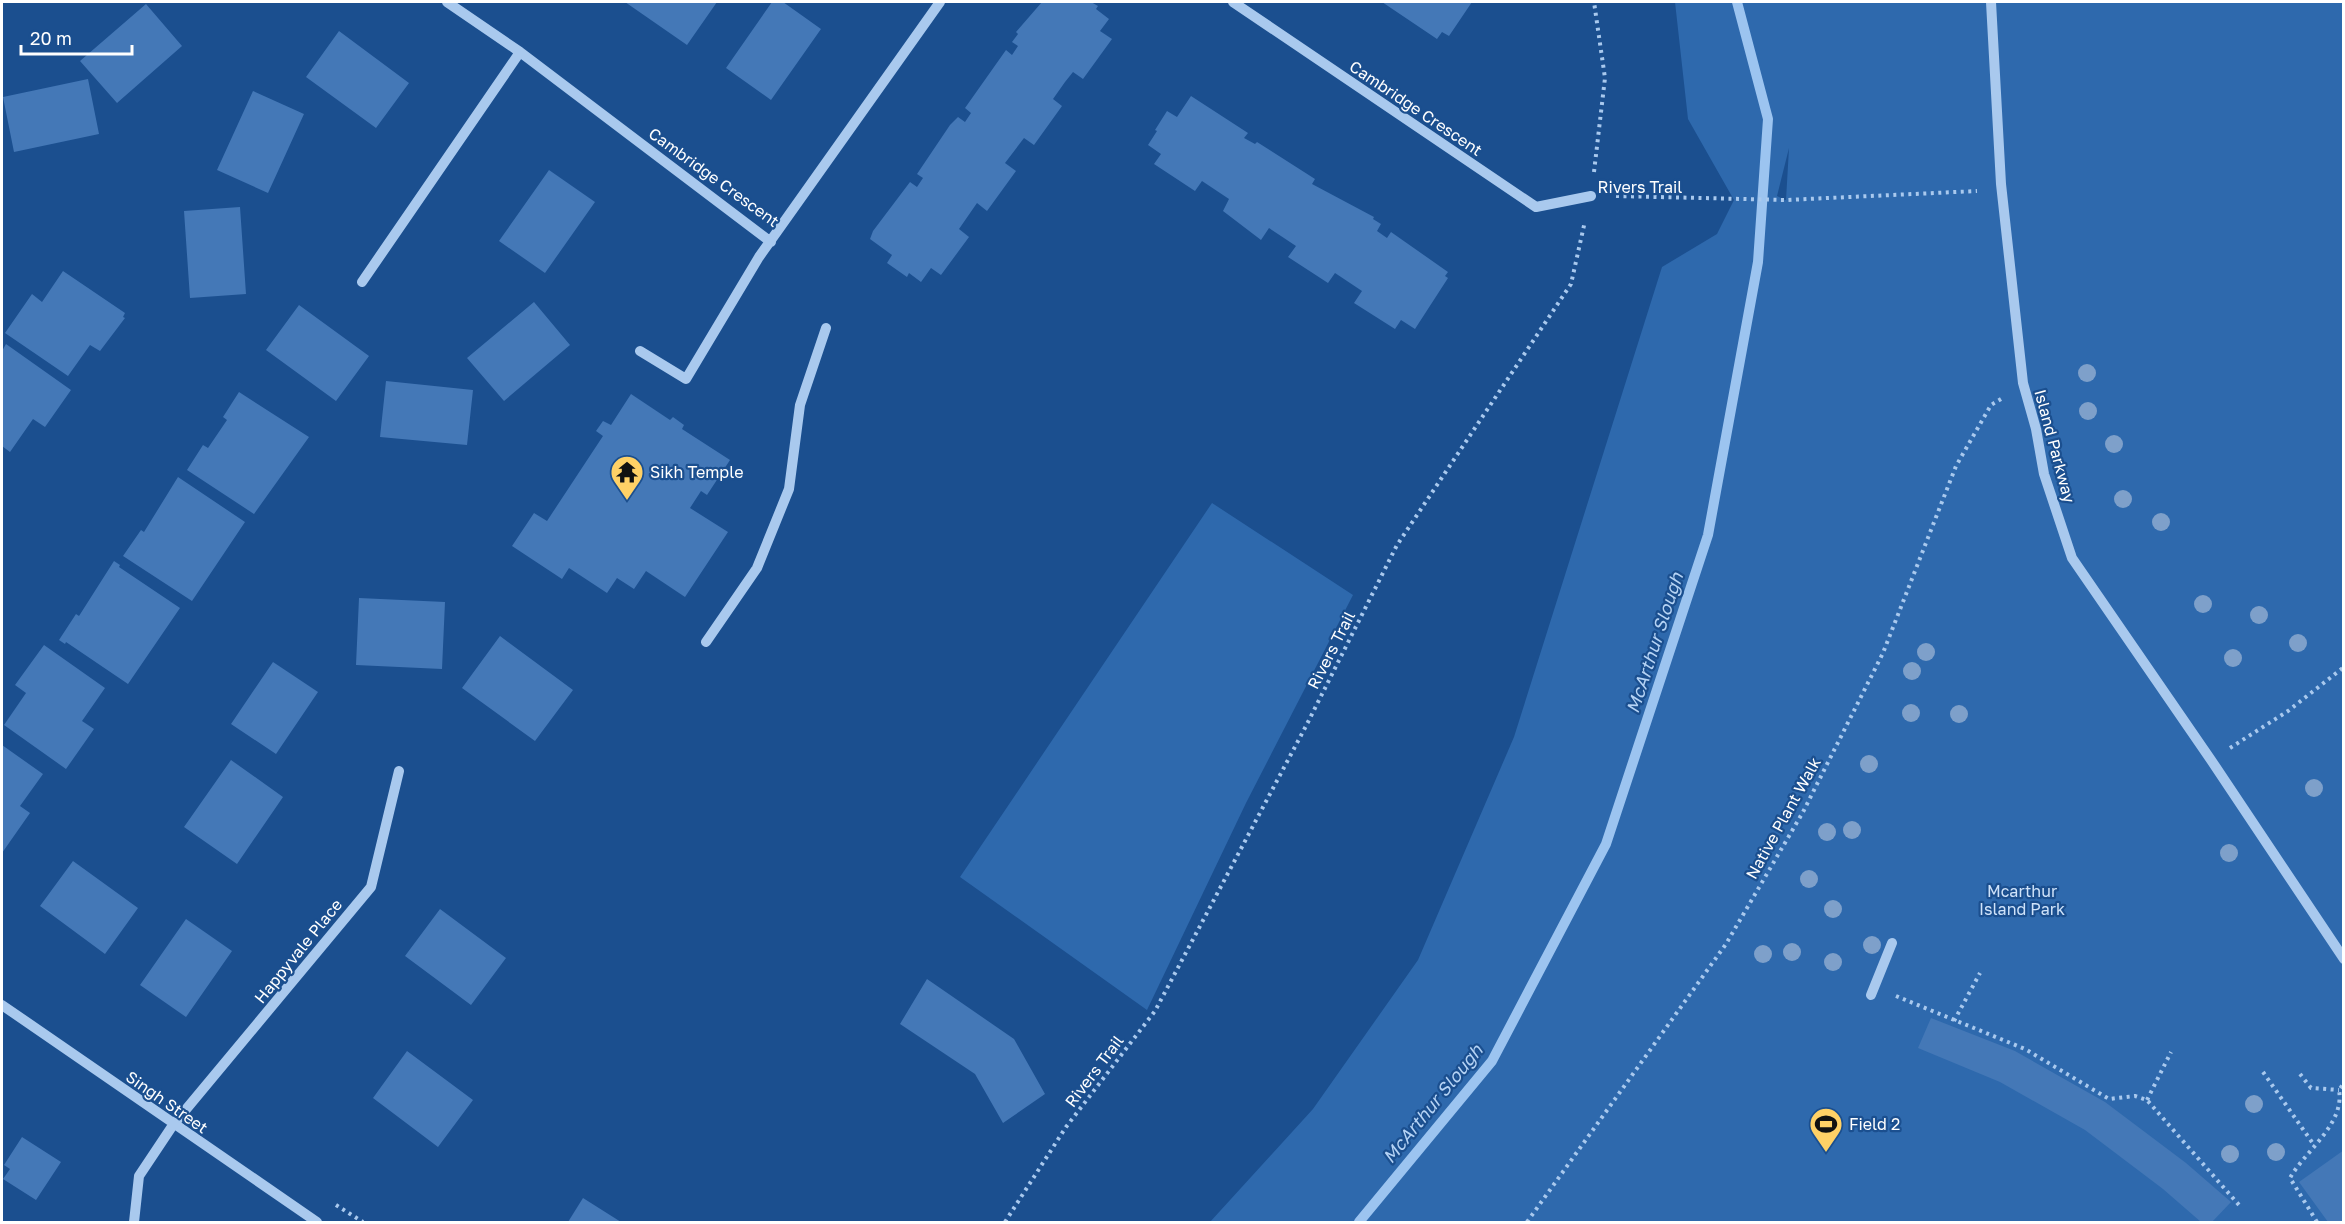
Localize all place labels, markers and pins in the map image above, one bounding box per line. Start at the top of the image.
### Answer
temple icon: Sikh Temple [609,454,645,501]
place label: Sikh Temple [650,462,743,482]
sports icon: Field 2 [1808,1106,1844,1153]
place label: Field 2 [1849,1114,1900,1134]

